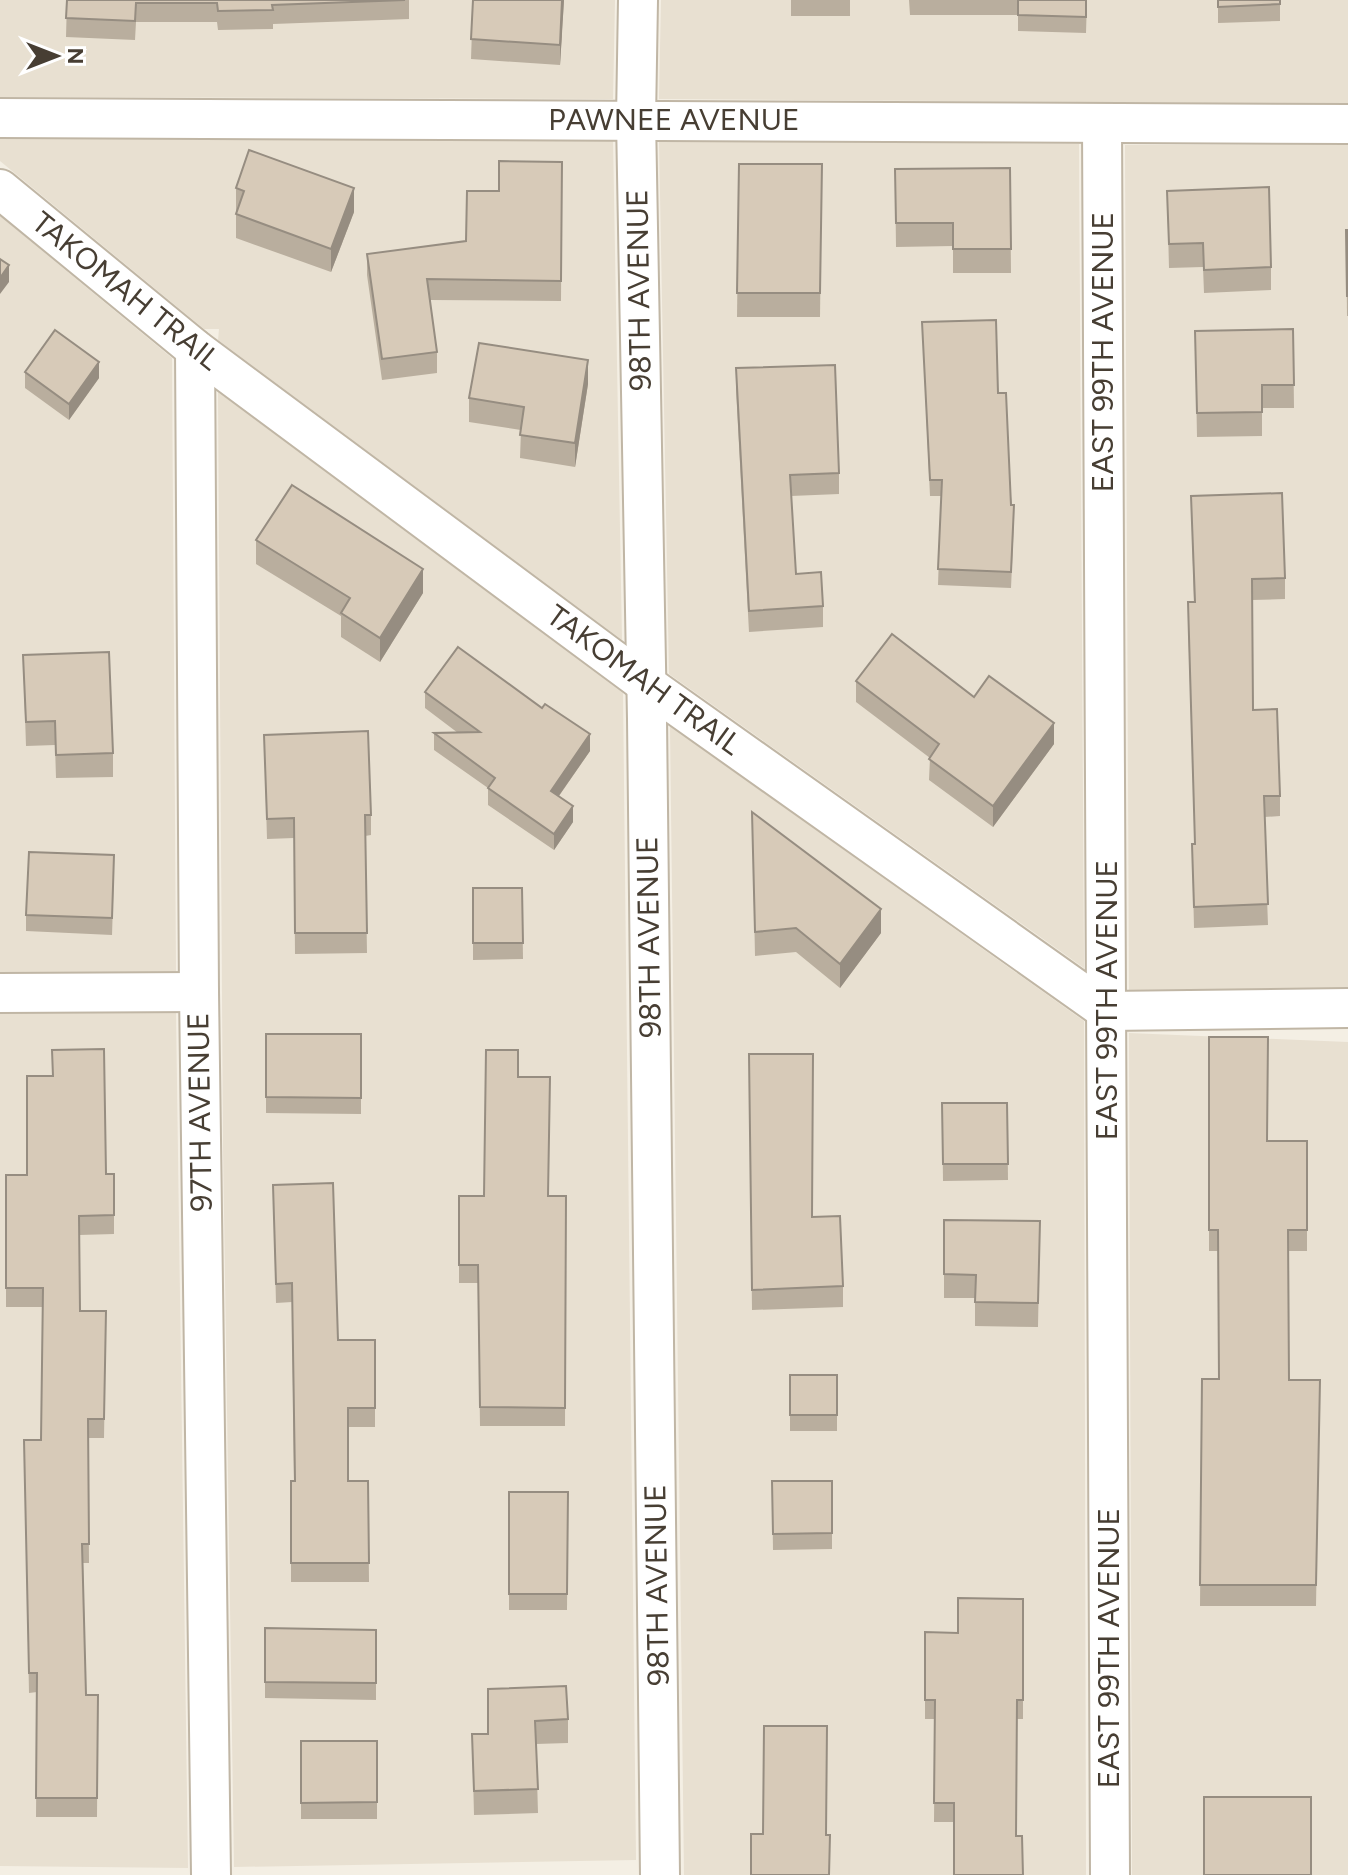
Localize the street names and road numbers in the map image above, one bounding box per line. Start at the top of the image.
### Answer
street label: PAWNEE AVENUE [548,101,800,138]
street label: 98TH AVENUE [618,189,659,391]
street label: TAKOMAH TRAIL [25,203,228,378]
street label: EAST 99TH AVENUE [1084,212,1121,492]
street label: TAKOMAH TRAIL [540,597,749,763]
street label: 98TH AVENUE [628,836,669,1038]
street label: EAST 99TH AVENUE [1088,860,1125,1140]
street label: 97TH AVENUE [179,1012,220,1212]
street label: 98TH AVENUE [636,1484,677,1686]
street label: EAST 99TH AVENUE [1090,1508,1127,1788]

